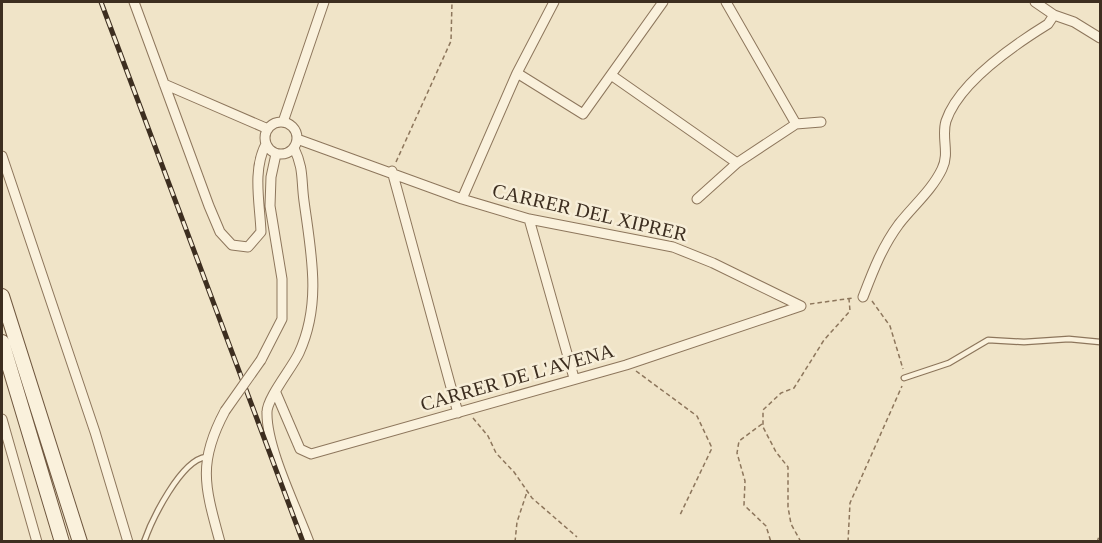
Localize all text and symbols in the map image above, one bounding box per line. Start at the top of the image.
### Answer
street label: CARRER DEL XIPRER [490,179,690,245]
street label: CARRER DE L'AVENA [418,339,617,415]

